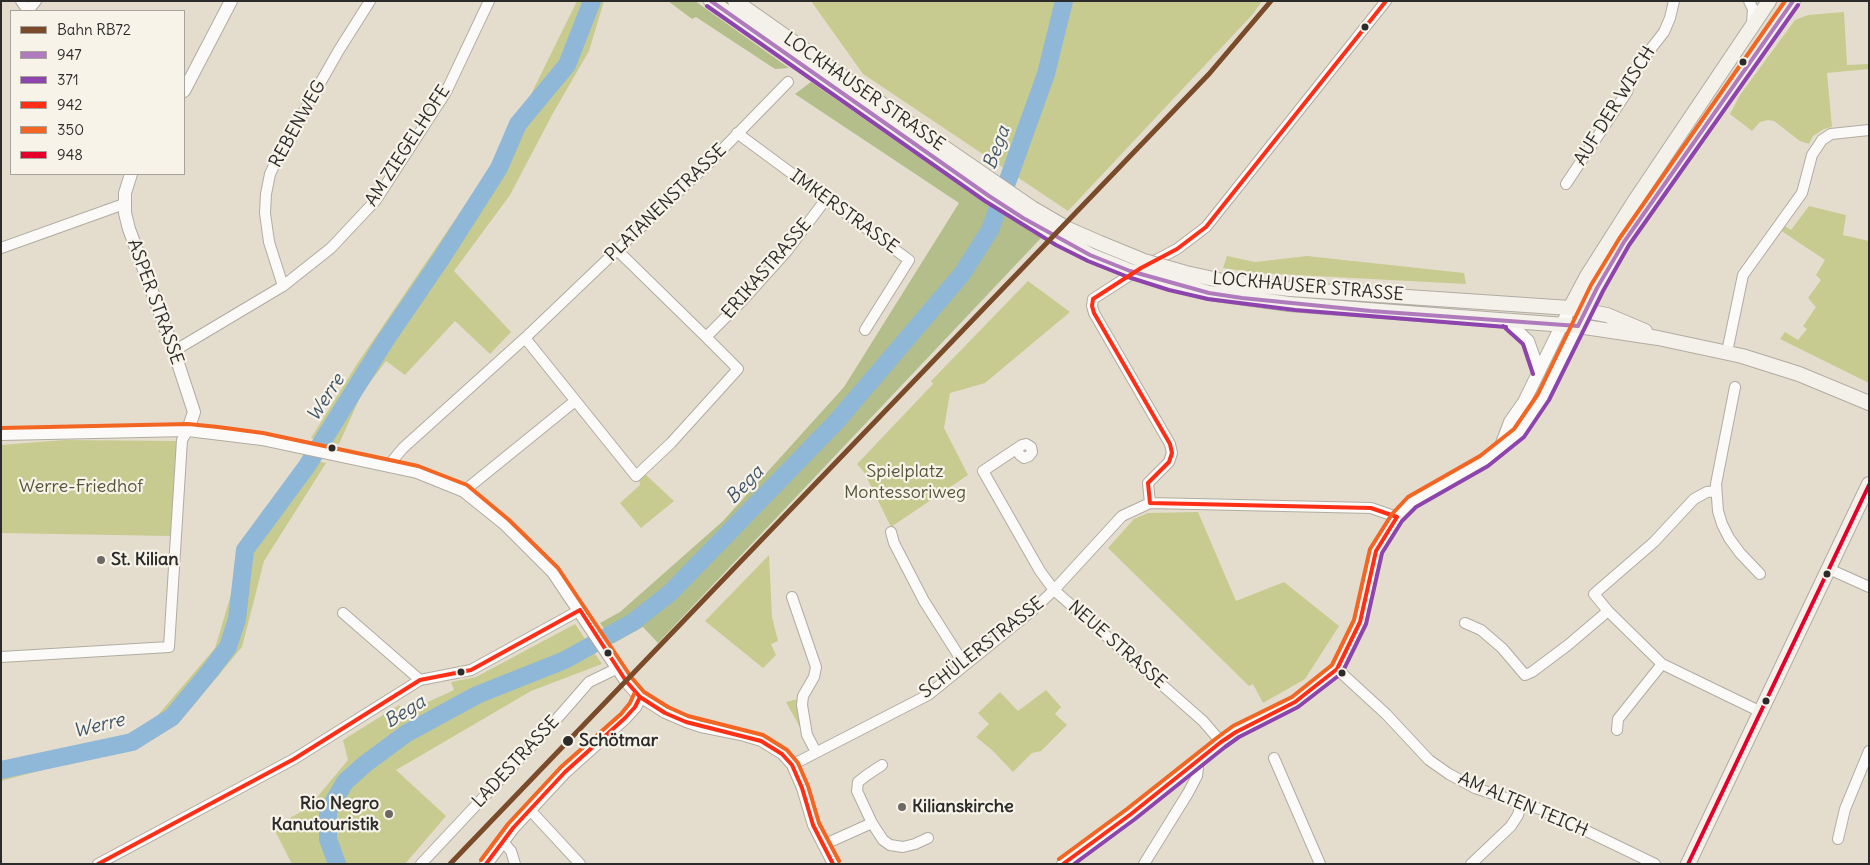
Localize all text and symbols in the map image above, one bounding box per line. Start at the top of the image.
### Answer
legend [10,10,185,175]
text: Bahn RB72 [57,20,131,39]
unlabelled marker [1360,22,1370,32]
street label: LOCKHAUSER STRASSE [779,28,949,156]
street label: AUF DER WISCH [1570,43,1660,169]
text: 947 [57,45,82,64]
unlabelled marker [1738,57,1748,67]
text: 371 [57,70,79,89]
street label: REBENWEG [265,77,331,171]
street label: AM ZIEGELHOFE [361,81,455,211]
text: 942 [57,95,83,114]
text: 350 [57,120,84,139]
water label: Bega [979,123,1015,173]
street label: PLATANENSTRASSE [601,140,731,266]
text: 948 [57,145,83,164]
street label: IMKERSTRASSE [786,165,902,259]
street label: ERIKASTRASSE [718,215,816,323]
street label: ASPER STRASSE [122,236,188,368]
street label: LOCKHAUSER STRASSE [1211,268,1405,306]
water label: Werre [302,370,350,426]
unlabelled marker [327,443,337,453]
water label: Bega [721,461,769,509]
park label: Spielplatz Montessoriweg [844,461,966,504]
park label: Werre-Friedhof [19,476,143,498]
place label: St. Kilian [111,549,179,571]
marker: St. Kilian [95,554,107,566]
unlabelled marker [1822,569,1832,579]
street label: SCHÜLERSTRASSE [916,593,1048,703]
street label: NEUE STRASSE [1063,596,1171,694]
unlabelled marker [603,648,613,658]
unlabelled marker [456,667,466,677]
unlabelled marker [1337,668,1347,678]
water label: Bega [380,691,430,733]
unlabelled marker [1761,696,1771,706]
water label: Werre [71,709,127,743]
street label: LADESTRASSE [468,712,564,812]
place label: Schötmar [579,730,658,752]
marker: Schötmar [561,734,575,748]
street label: AM ALTEN TEICH [1455,768,1591,842]
place label: Rio Negro Kanutouristik [271,793,379,836]
place label: Kilianskirche [912,796,1014,818]
marker: Kilianskirche [896,801,908,813]
marker: Rio Negro Kanutouristik [383,808,395,820]

